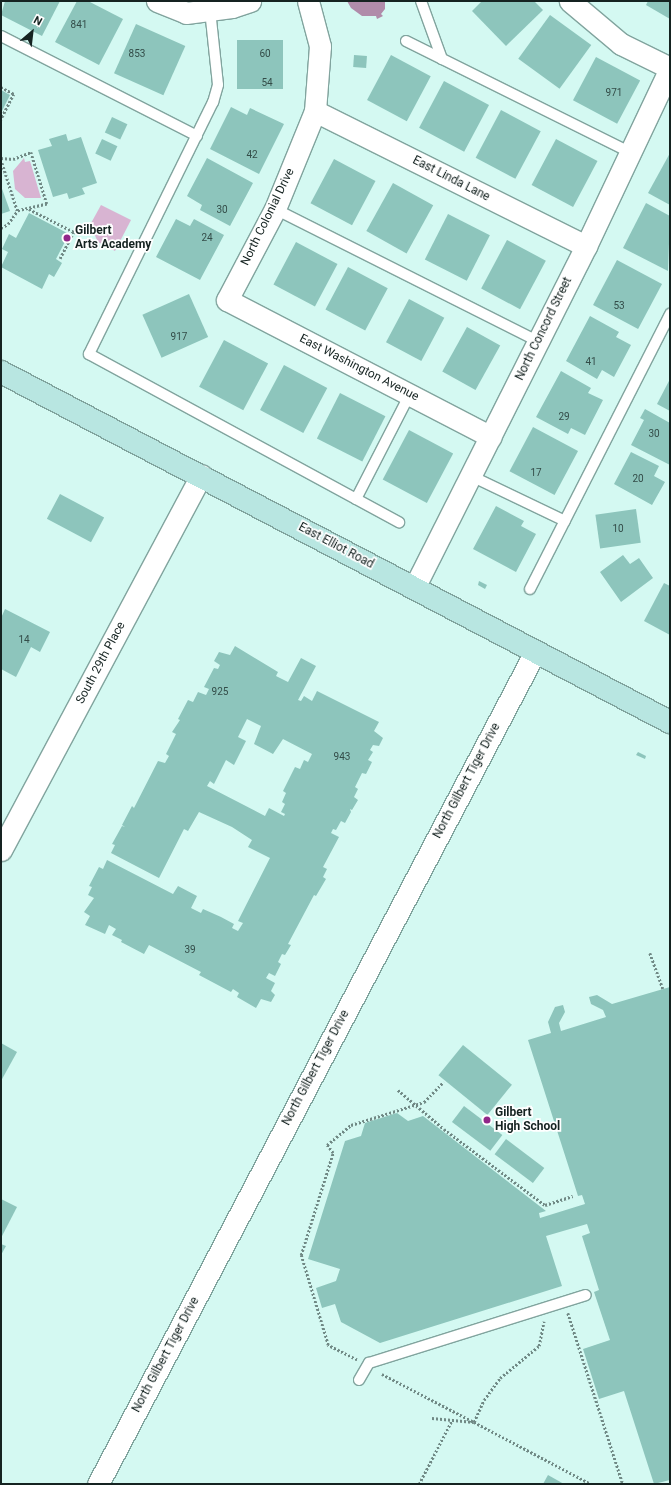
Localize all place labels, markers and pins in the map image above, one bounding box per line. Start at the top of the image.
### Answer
place label: Gilbert Arts Academy [75,224,151,252]
marker: Gilbert Arts Academy [62,233,72,243]
place label: Gilbert High School [495,1106,560,1134]
marker: Gilbert High School [482,1115,492,1125]

